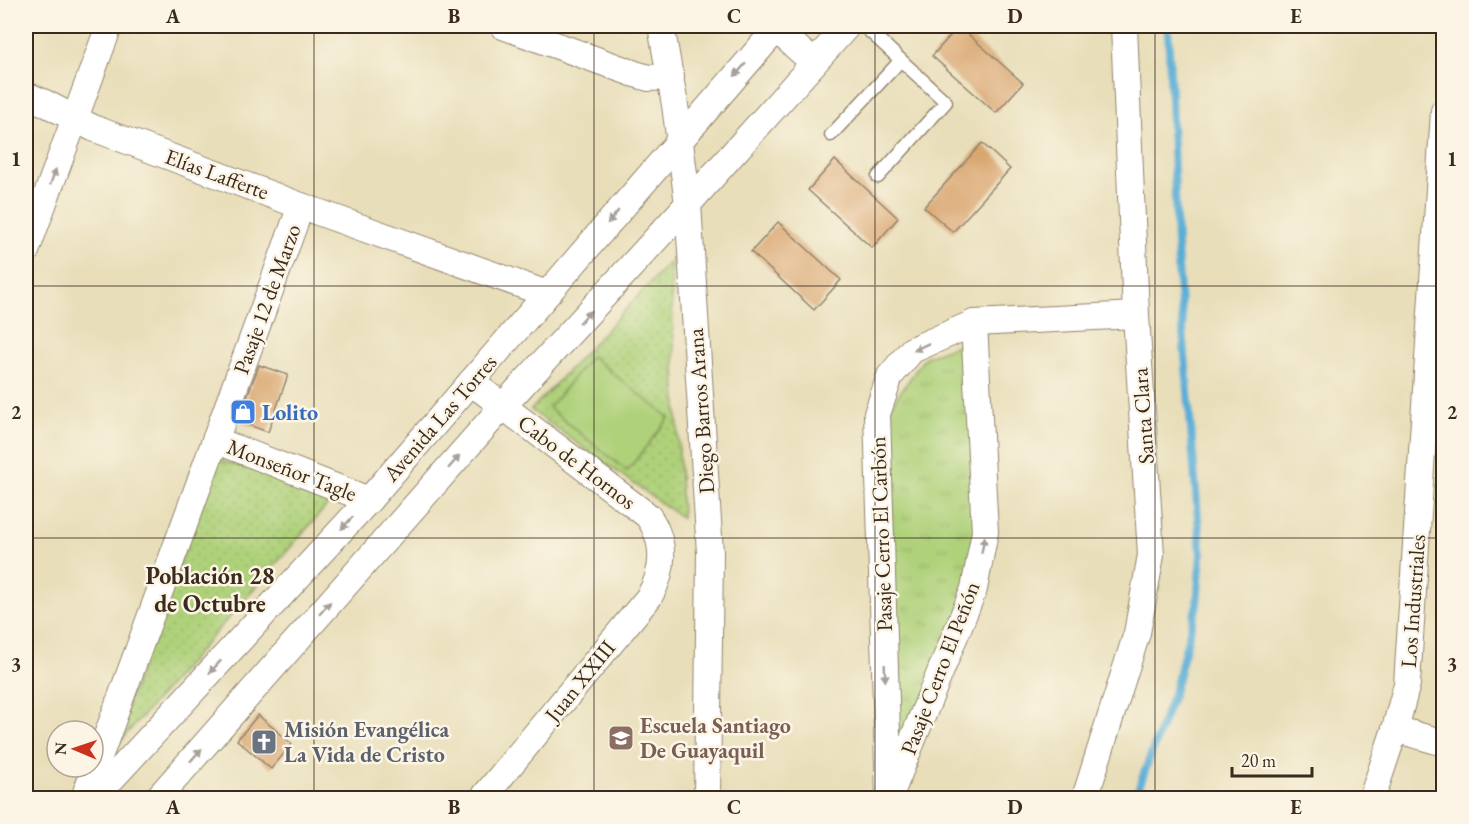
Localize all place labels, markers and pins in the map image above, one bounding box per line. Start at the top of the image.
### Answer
shop icon: Lolito [228,397,258,427]
place label: Lolito [262,398,318,427]
place label: Escuela Santiago De Guayaquil [640,711,791,765]
place label: Misión Evangélica La Vida de Cristo [284,715,449,769]
school or university icon: Escuela Santiago De Guayaquil [606,723,636,753]
church icon: Misión Evangélica La Vida de Cristo [249,727,279,757]

